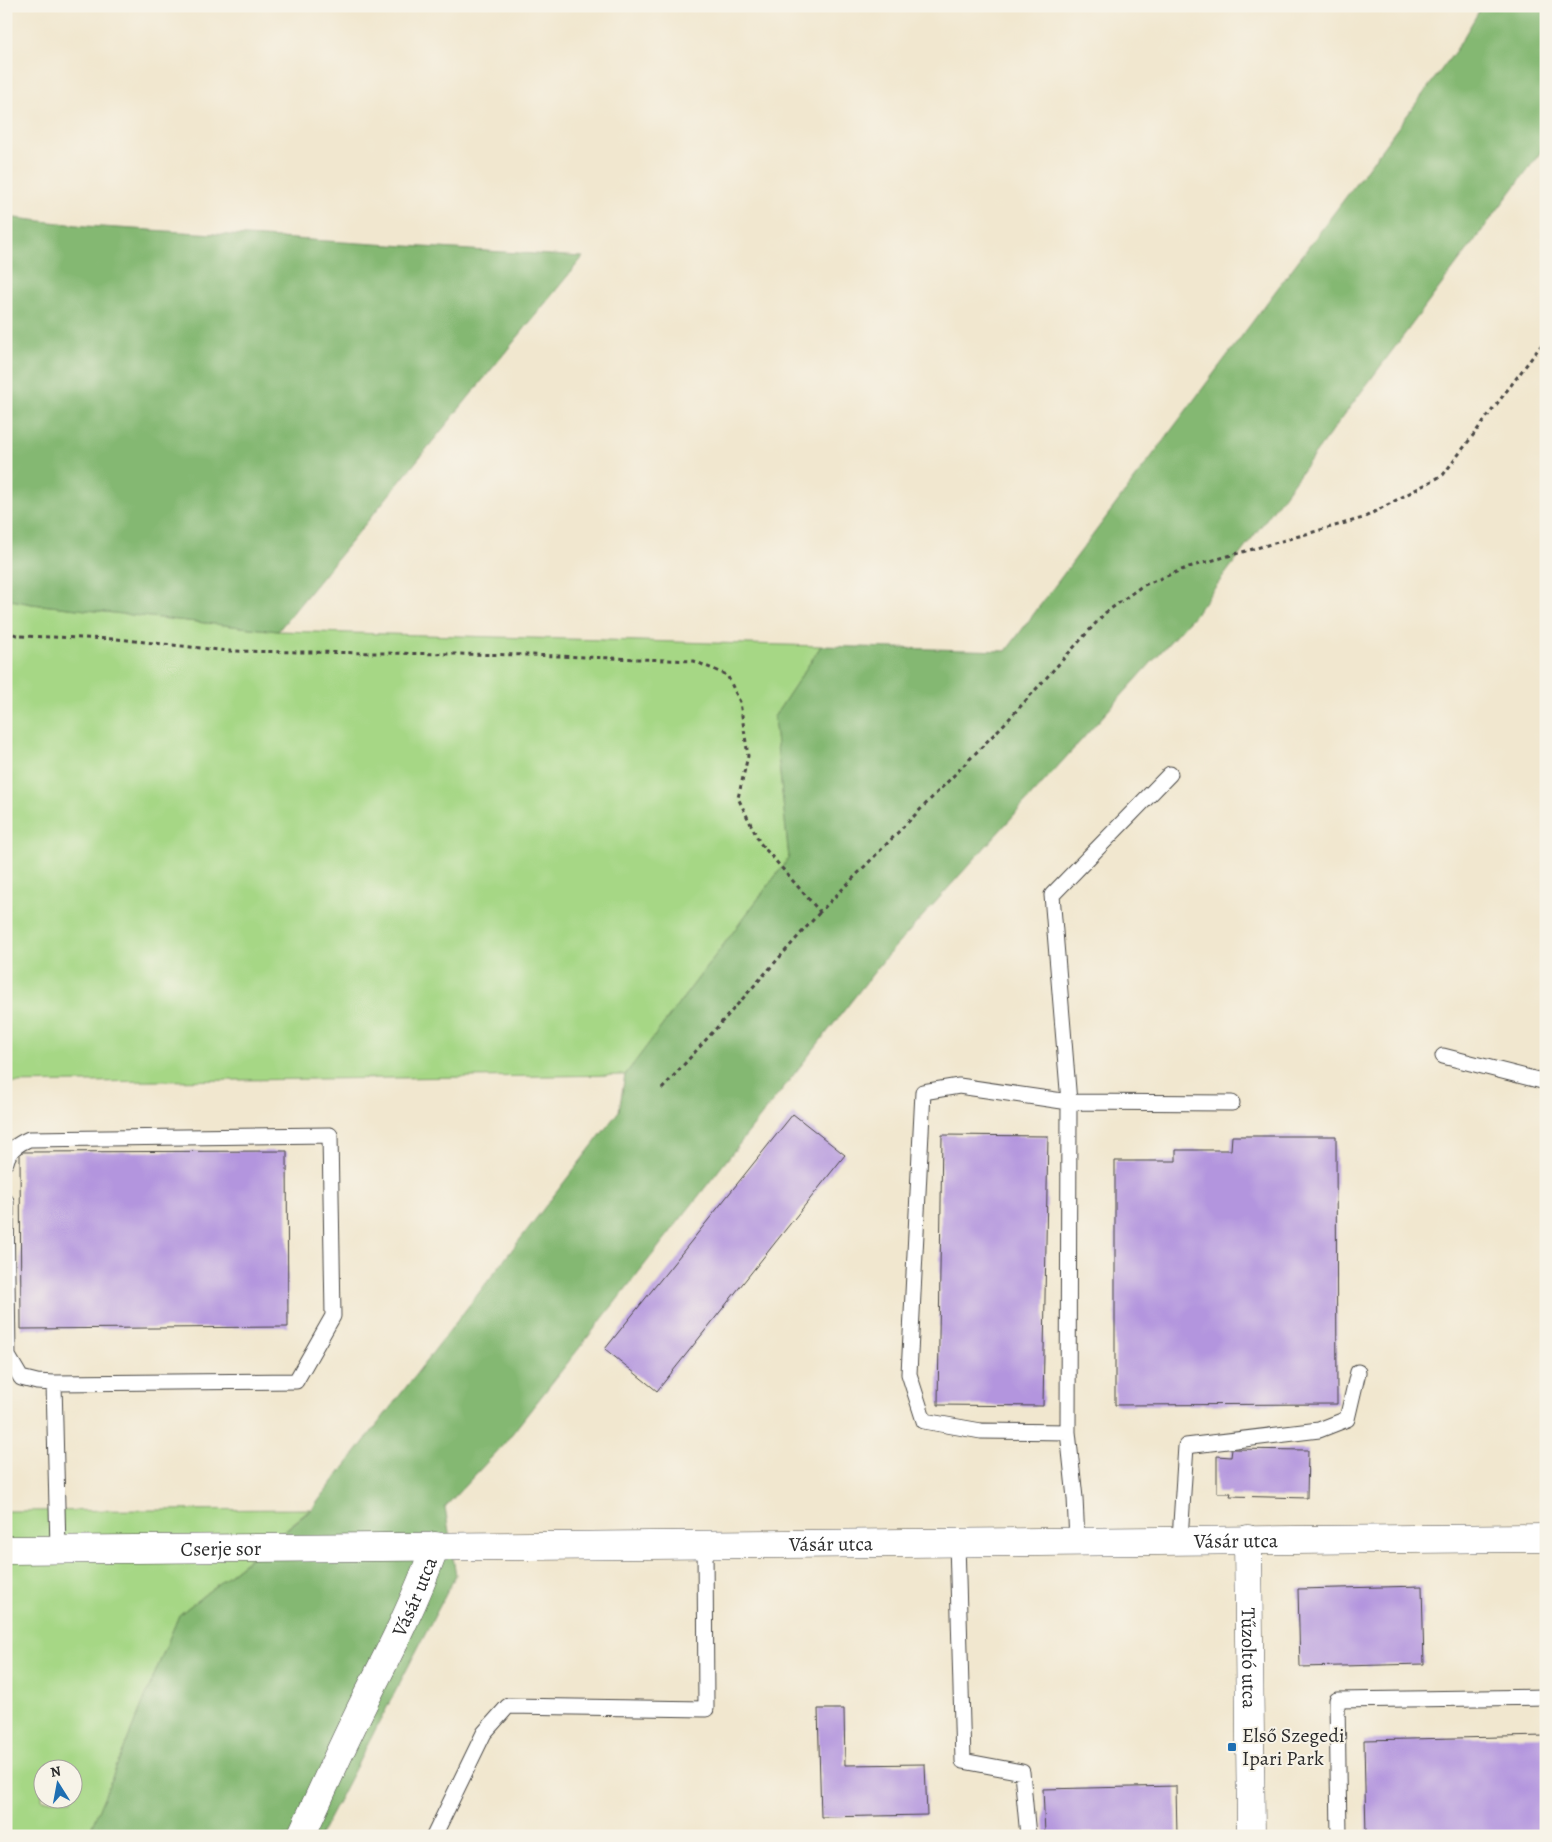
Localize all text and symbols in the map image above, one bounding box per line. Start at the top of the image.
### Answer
street label: Vásár utca [1193,1527,1279,1555]
street label: Vásár utca [788,1530,874,1558]
street label: Cserje sor [180,1535,262,1563]
street label: Vásár utca [385,1553,444,1642]
street label: Tűzoltó utca [1235,1607,1263,1709]
place label: Első Szegedi Ipari Park [1242,1722,1345,1772]
marker: Első Szegedi Ipari Park [1226,1741,1238,1753]
north arrow [32,1760,82,1810]
text: N [49,1761,62,1782]

